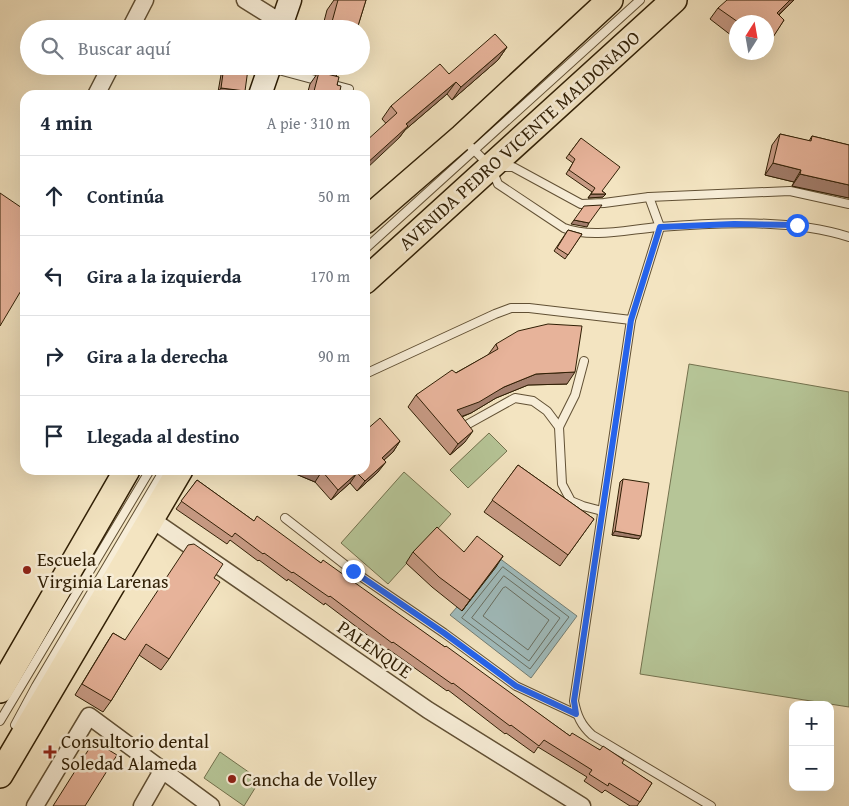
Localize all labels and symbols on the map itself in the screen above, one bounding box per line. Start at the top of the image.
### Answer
north arrow [729,15,774,60]
street label: AVENIDA PEDRO VICENTE MALDONADO [392,24,646,256]
route start [786,214,809,237]
place label: Escuela Virginia Larenas [37,545,168,595]
route end [342,560,365,583]
marker: Escuela Virginia Larenas [21,564,33,576]
street label: PALENQUE [332,613,418,685]
place label: Consultorio dental Soledad Alameda [61,727,209,777]
marker: Consultorio dental Soledad Alameda [43,745,57,759]
place label: Cancha de Volley [242,765,378,793]
marker: Cancha de Volley [226,773,238,785]

